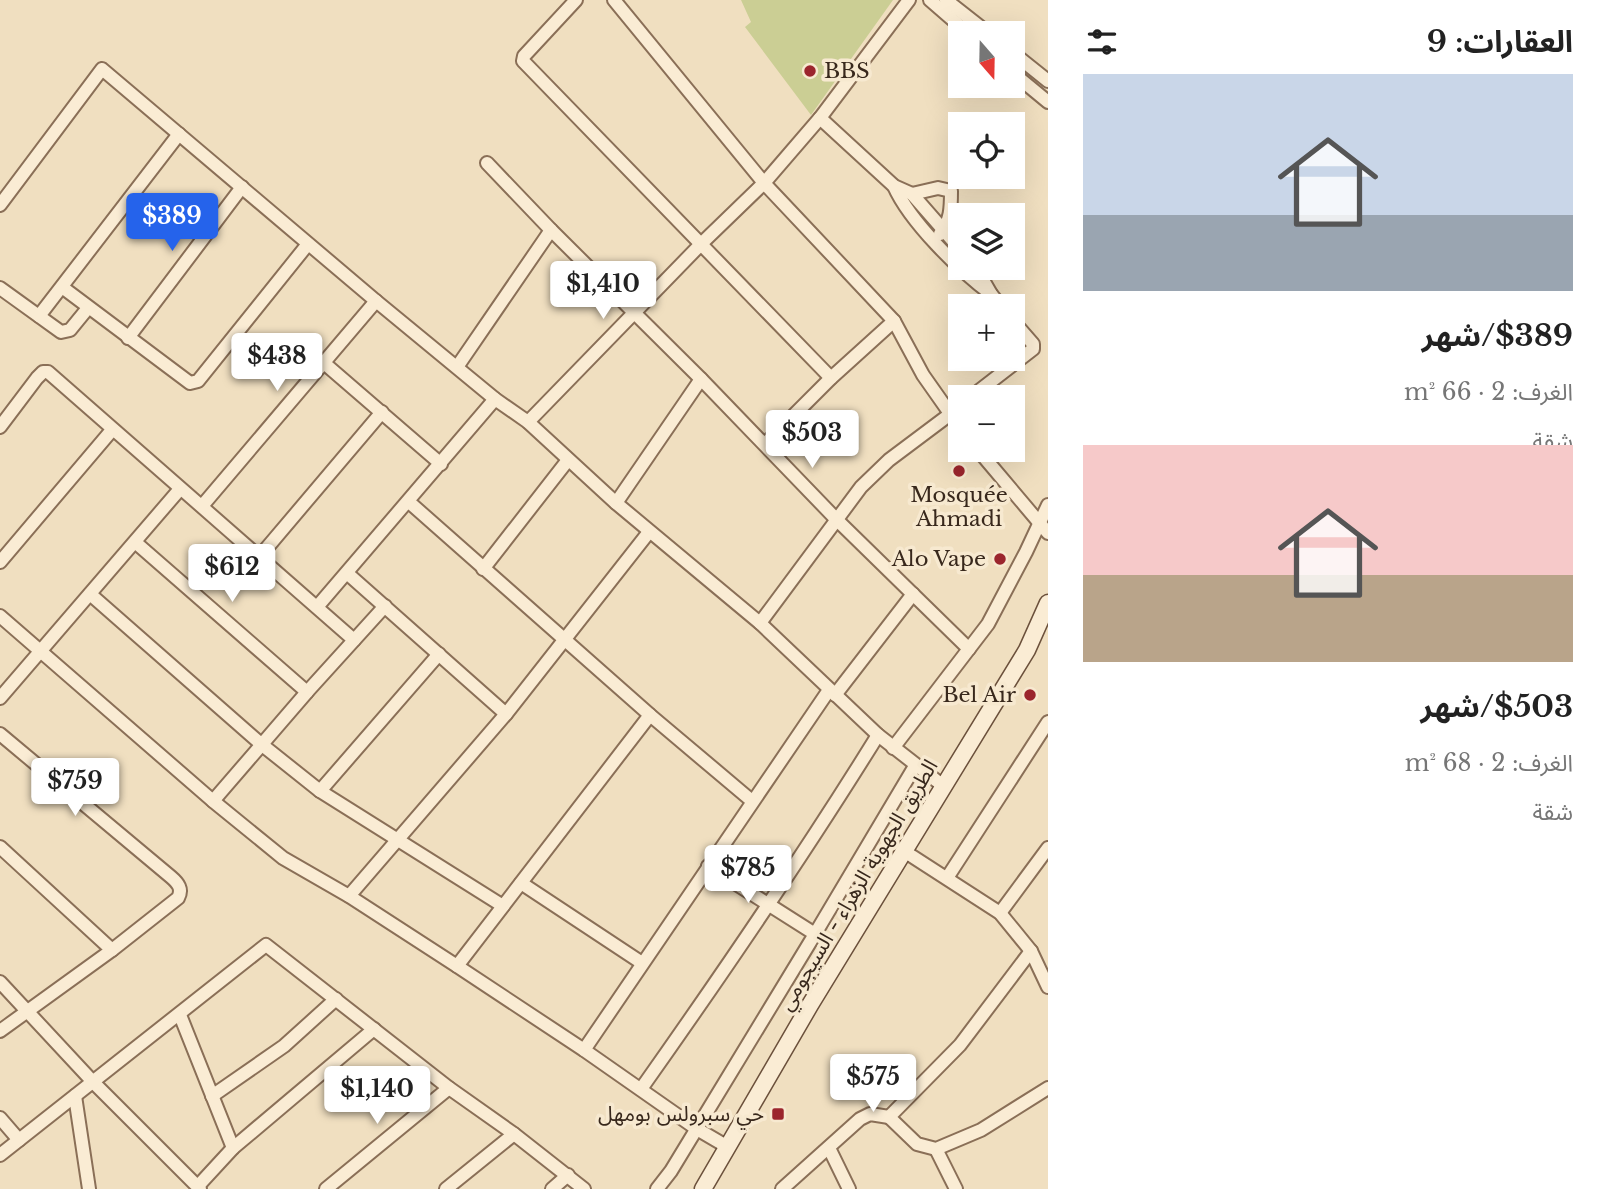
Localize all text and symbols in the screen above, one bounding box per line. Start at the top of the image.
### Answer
north arrow [948,21,1026,98]
map controls [948,21,1025,462]
icon: filters [1083,23,1121,61]
text: العقارات: 9 [1427,23,1573,60]
place label: BBS [824,58,870,84]
marker: BBS [802,63,818,79]
button: locate [948,112,1025,189]
icon: home [1265,119,1391,245]
pin: $389 [131,194,213,253]
text: $389 [142,202,202,230]
button: layers [948,203,1025,280]
pin: $1,410 [546,262,660,321]
text: $1,410 [566,270,640,298]
button: + [948,294,1025,371]
text: $389/شهر [1422,317,1573,354]
pin: $438 [236,334,318,393]
text: $438 [247,342,307,370]
text: الغرف: 2 · 66 m² [1404,378,1573,406]
button: − [948,385,1025,462]
pin: $503 [771,410,853,470]
text: $503 [782,419,842,447]
text: شقة [1532,427,1573,455]
marker: Mosquée Ahmadi [951,463,967,479]
place label: Mosquée Ahmadi [910,482,1008,532]
icon: home [1265,490,1391,616]
pin: $612 [191,544,273,604]
place label: Alo Vape [891,546,986,572]
marker: Alo Vape [992,551,1008,567]
text: $612 [204,553,260,581]
place label: Bel Air [942,682,1016,708]
marker: Bel Air [1022,687,1038,703]
text: $503/شهر [1421,688,1573,725]
text: الغرف: 2 · 68 m² [1405,749,1573,777]
street label: الطريق الجهوية الزهراء - السيجومي [773,755,946,1017]
pin: $759 [34,758,116,818]
text: $759 [47,767,103,795]
text: شقة [1532,798,1573,826]
pin: $785 [707,846,789,905]
text: $785 [721,854,775,882]
pin: $575 [832,1054,914,1114]
text: $575 [846,1063,900,1091]
pin: $1,140 [320,1066,434,1126]
text: $1,140 [340,1075,414,1103]
place label: حي سبرولس بومهل [598,1101,764,1130]
marker: حي سبرولس بومهل [770,1106,786,1122]

